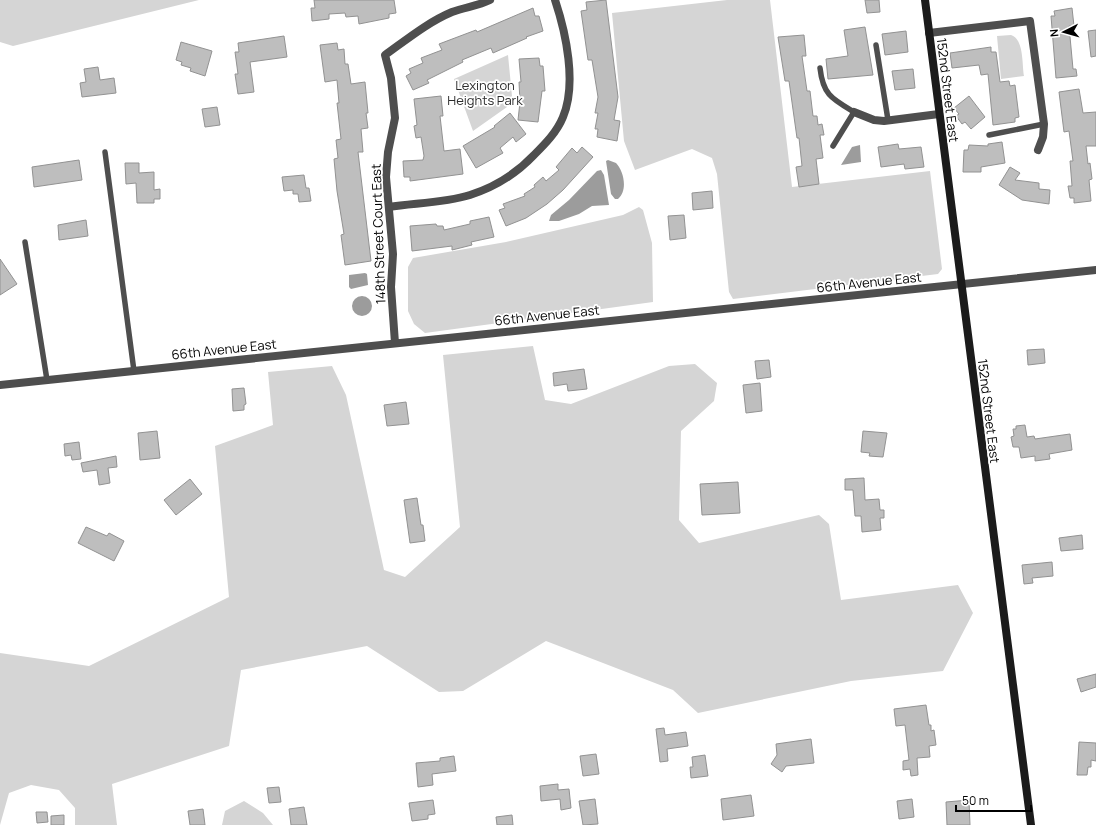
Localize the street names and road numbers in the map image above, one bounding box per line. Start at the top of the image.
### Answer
street label: 152nd Street East [933,37,963,143]
street label: 148th Street Court East [367,163,389,305]
street label: 66th Avenue East [816,268,922,296]
street label: 66th Avenue East [494,301,600,329]
street label: 66th Avenue East [171,335,277,363]
street label: 152nd Street East [974,358,1004,464]

